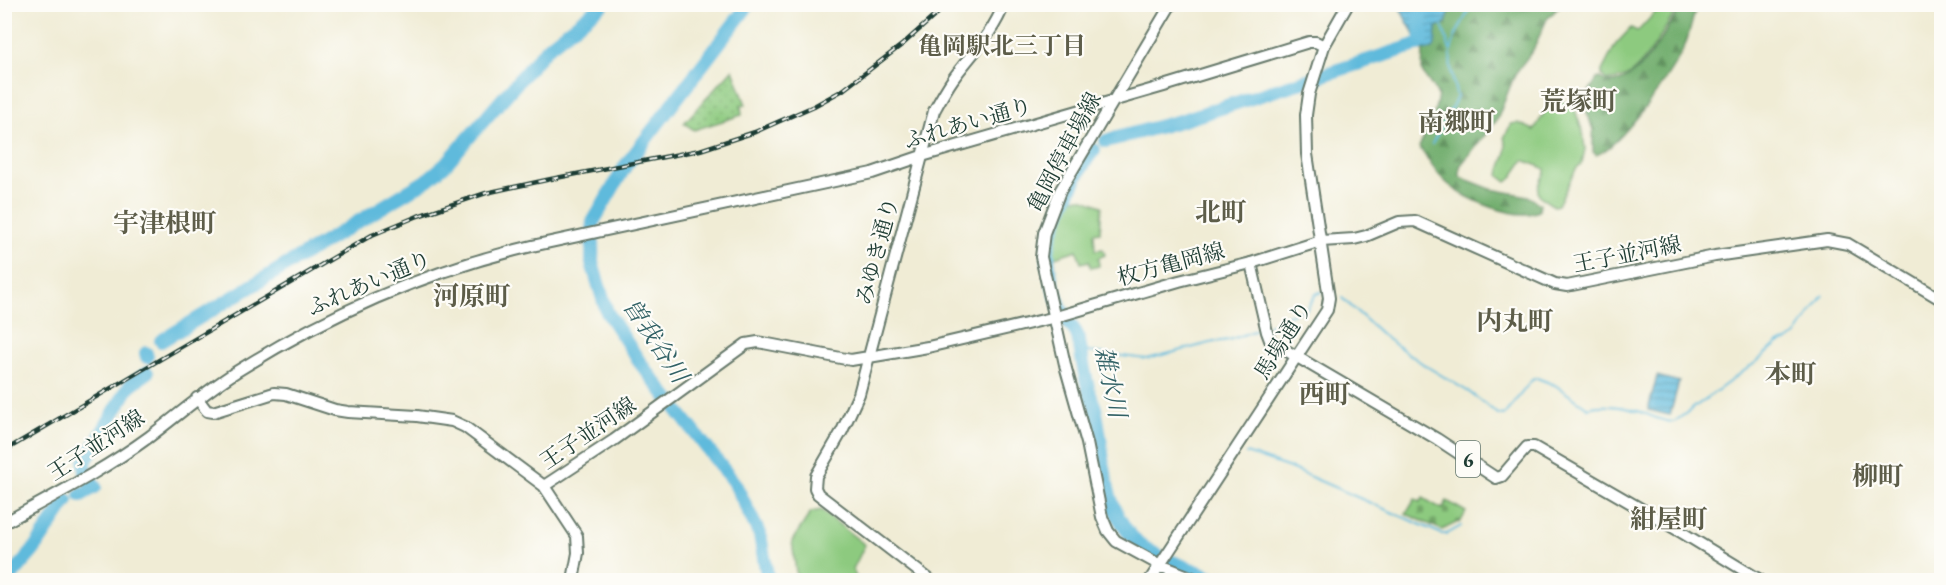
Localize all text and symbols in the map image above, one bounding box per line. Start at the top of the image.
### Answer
district label: 亀岡駅北三丁目 [918,30,1086,61]
district label: 荒塚町 [1540,84,1618,118]
street label: 亀岡停車場線 [1020,87,1108,217]
street label: ふれあい通り [901,91,1035,155]
district label: 南郷町 [1418,105,1496,139]
street label: みゆき通り [849,194,905,308]
district label: 北町 [1195,195,1247,229]
district label: 宇津根町 [113,206,217,240]
street label: 王子並河線 [1570,229,1684,279]
street label: 枚方亀岡線 [1114,236,1228,292]
street label: ふれあい通り [303,244,435,322]
district label: 河原町 [433,279,511,313]
water label: 曽我谷川 [616,292,697,391]
street label: 馬場通り [1247,295,1319,385]
district label: 内丸町 [1476,304,1554,338]
water label: 雑水川 [1088,344,1134,423]
district label: 本町 [1765,357,1817,391]
district label: 西町 [1299,377,1351,411]
street label: 王子並河線 [534,390,642,476]
street label: 王子並河線 [42,403,150,487]
road number: 6 [1456,441,1480,477]
district label: 柳町 [1852,459,1904,493]
district label: 紺屋町 [1630,502,1708,536]

